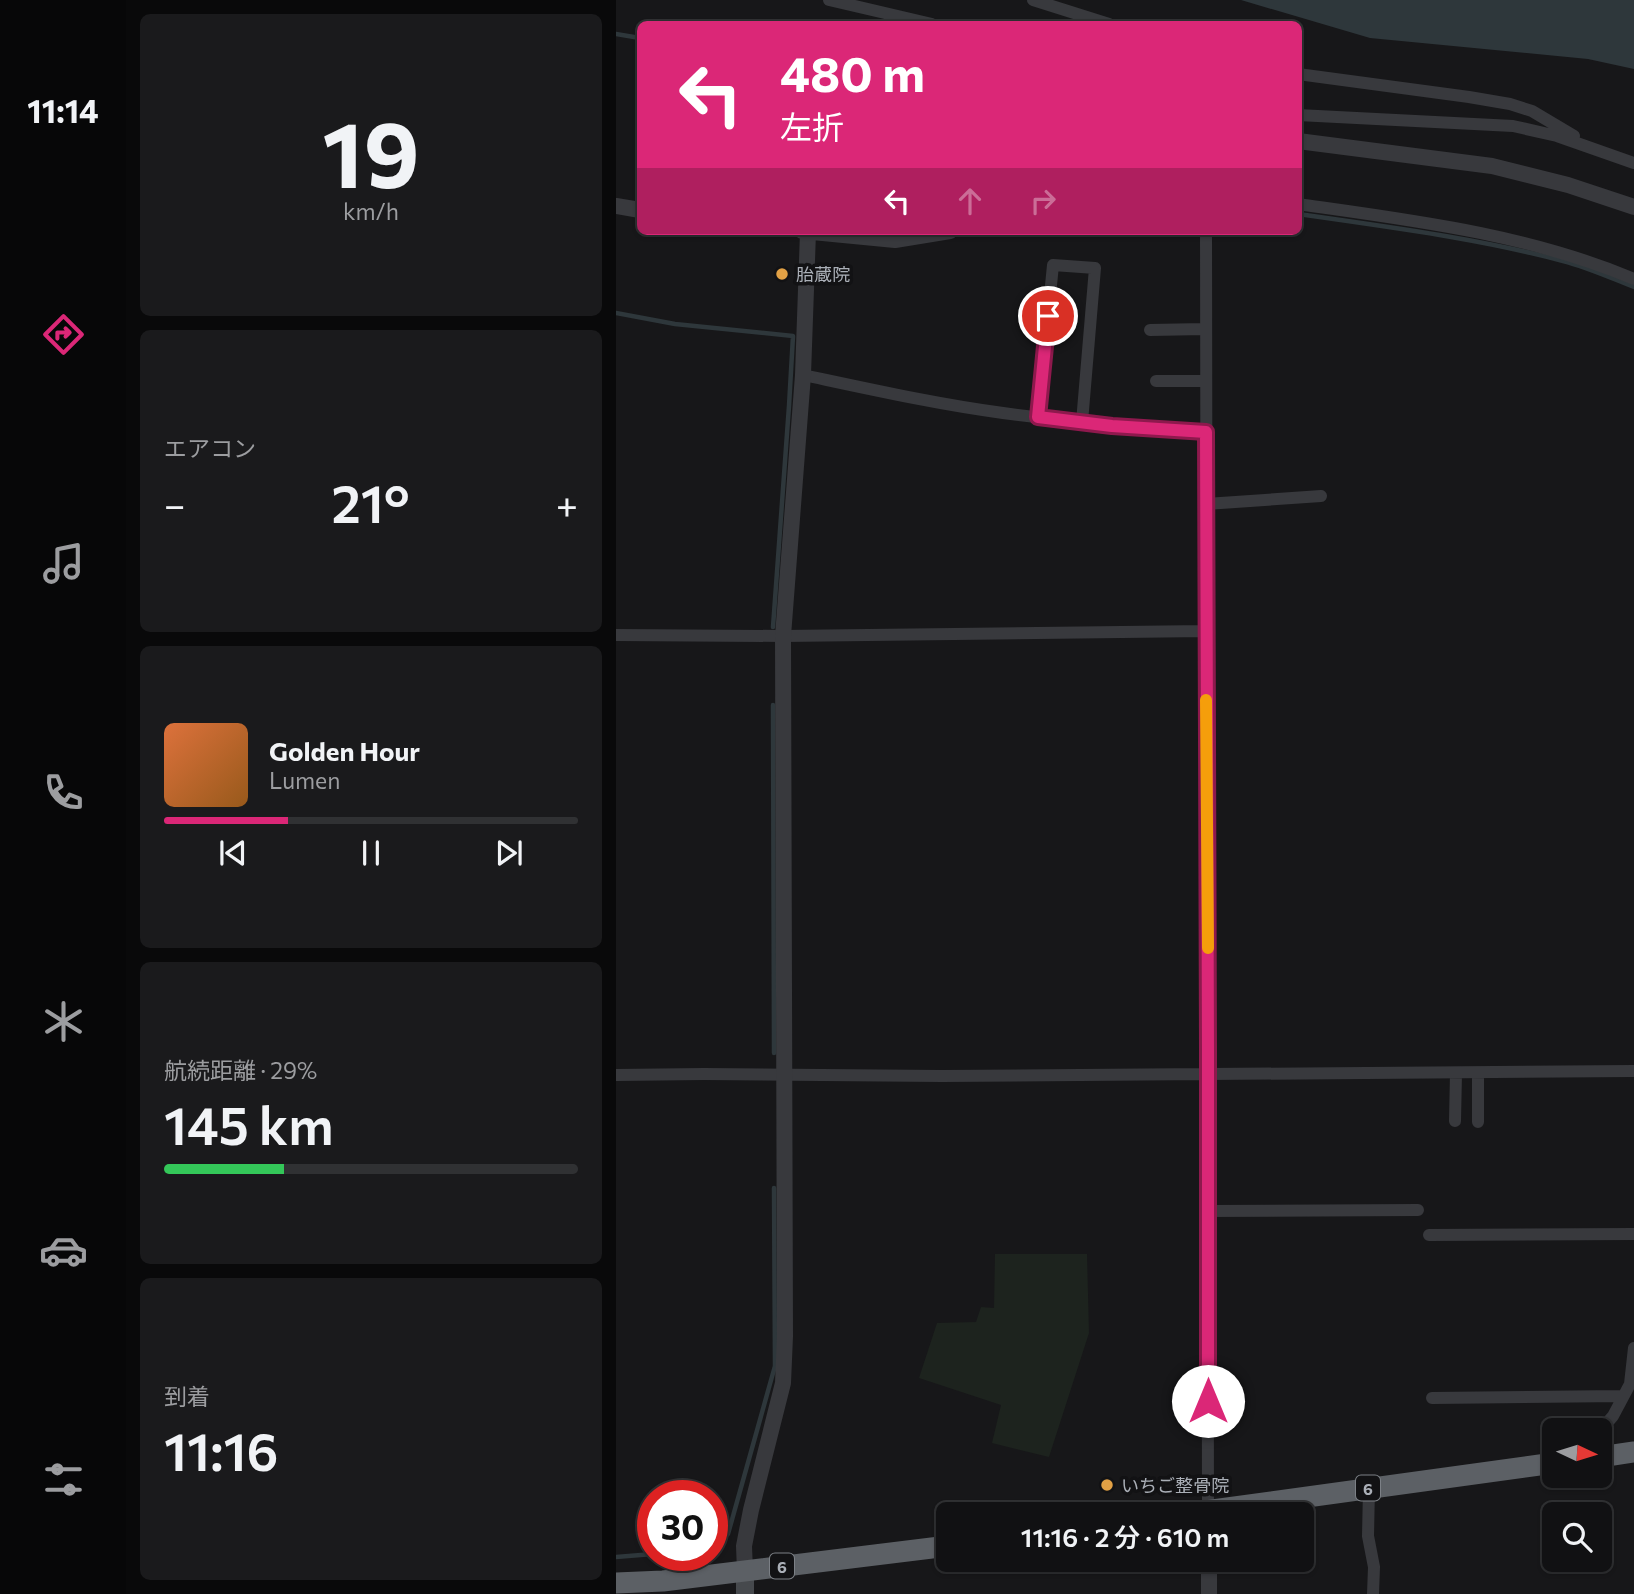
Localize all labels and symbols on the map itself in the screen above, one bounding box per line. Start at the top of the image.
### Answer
place label: 胎蔵院 [796,263,850,285]
marker: 胎蔵院 [774,266,790,282]
pin [1018,286,1078,346]
position arrow [1171,1364,1245,1438]
north arrow [1542,1418,1612,1488]
place label: いちご整骨院 [1121,1474,1229,1496]
road number: 6 [1356,1476,1380,1500]
marker: いちご整骨院 [1099,1477,1115,1493]
speed limit sign: 30 [637,1480,728,1571]
road number: 6 [770,1554,794,1578]

